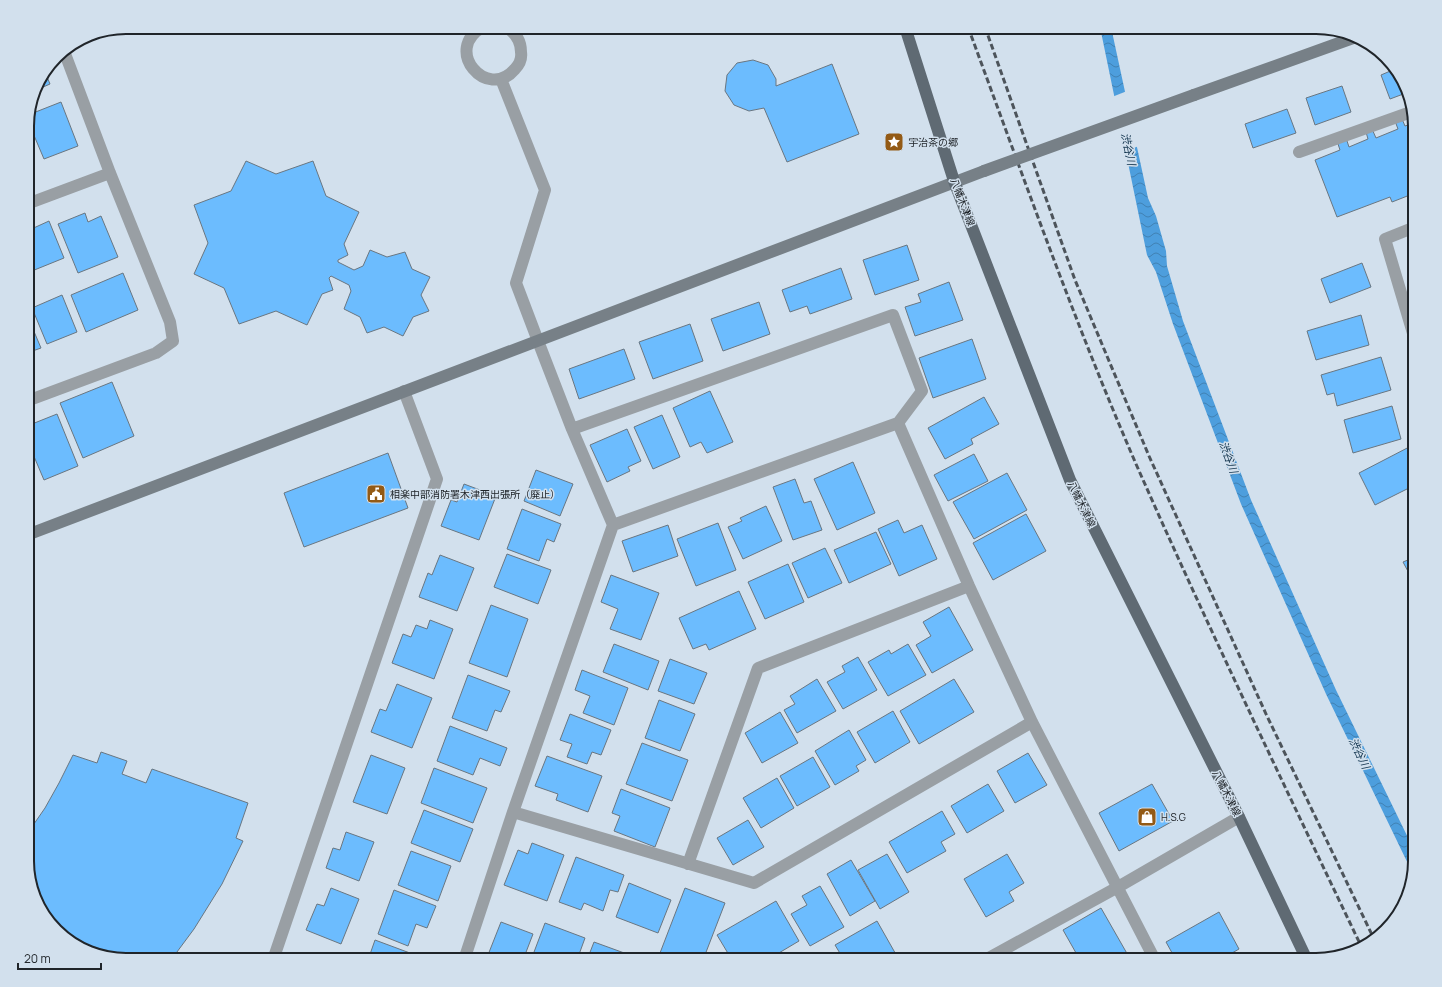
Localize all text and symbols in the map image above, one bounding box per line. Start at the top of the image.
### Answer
place icon: 宇治茶の郷 [883,131,905,153]
water label: 渋谷川 [1118,131,1140,168]
place label: 宇治茶の郷 [908,135,958,149]
street label: 八幡木津線 [948,176,978,228]
water label: 渋谷川 [1216,439,1242,476]
street label: 八幡木津線 [1065,478,1099,530]
public building icon: 相楽中部消防署木津西出張所（廃止） [365,483,387,505]
place label: 相楽中部消防署木津西出張所（廃止） [390,487,560,501]
water label: 渋谷川 [1346,735,1374,772]
street label: 八幡木津線 [1209,768,1245,818]
shop icon: H.S.G [1136,806,1158,828]
place label: H.S.G [1161,810,1186,824]
scale bar [18,945,101,971]
text: 20 m [24,950,51,967]

